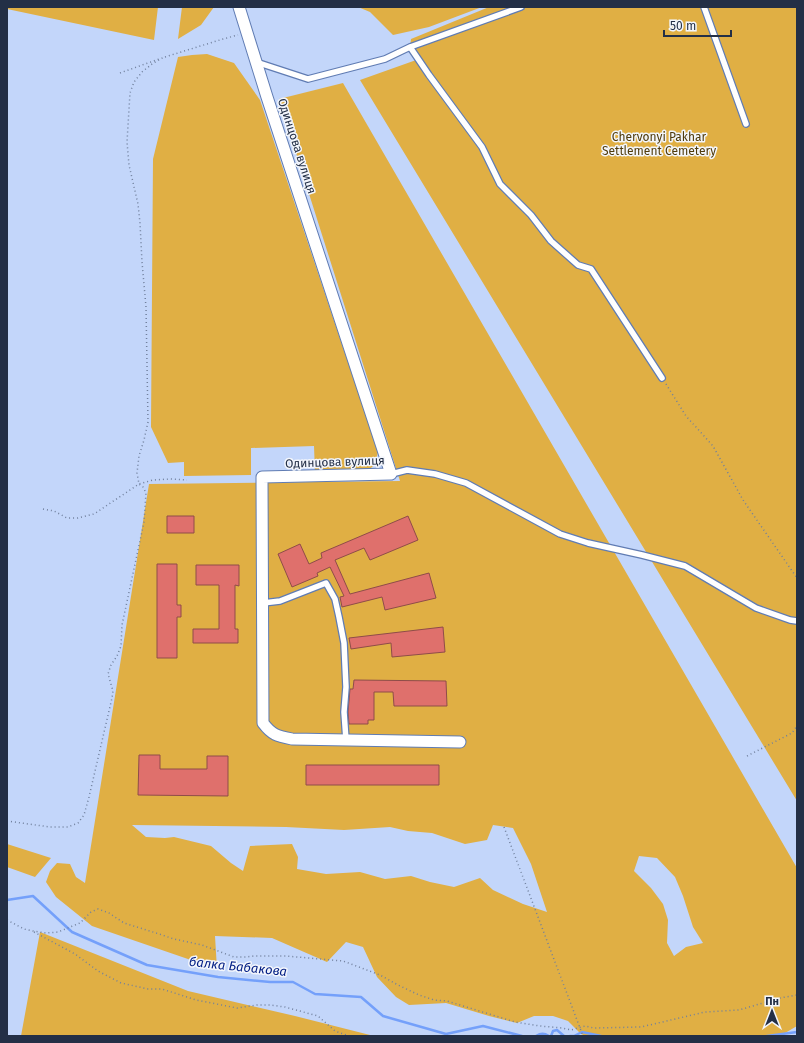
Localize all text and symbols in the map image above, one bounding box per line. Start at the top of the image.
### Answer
scale bar [664,12,731,38]
text: 50 m [670,19,696,33]
street label: Одинцова вулиця [275,96,319,196]
park label: Chervonyi Pakhar Settlement Cemetery [602,130,716,158]
street label: Одинцова вулиця [285,453,385,471]
water label: балка Бабакова [188,954,288,979]
north arrow [752,991,792,1031]
text: Пн [765,995,779,1008]

